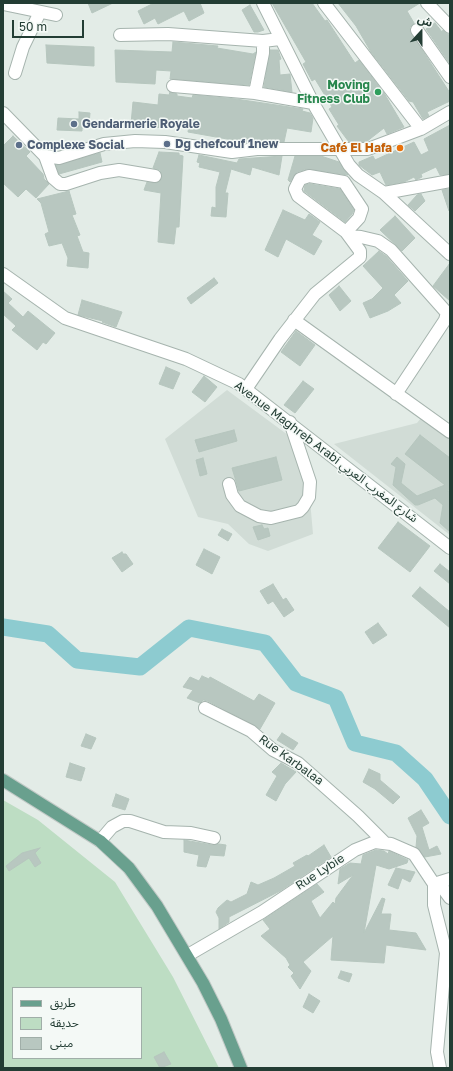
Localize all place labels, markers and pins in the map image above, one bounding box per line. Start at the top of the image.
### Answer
place label: Moving Fitness Club [297,78,370,106]
marker: Moving Fitness Club [373,87,383,97]
place label: Gendarmerie Royale [82,117,200,131]
marker: Gendarmerie Royale [69,119,79,129]
place label: Dg chefcouf 1new [175,137,278,151]
place label: Complexe Social [27,138,125,152]
marker: Dg chefcouf 1new [162,139,172,149]
marker: Complexe Social [14,140,24,150]
place label: Café El Hafa [320,141,392,155]
marker: Café El Hafa [395,143,405,153]

